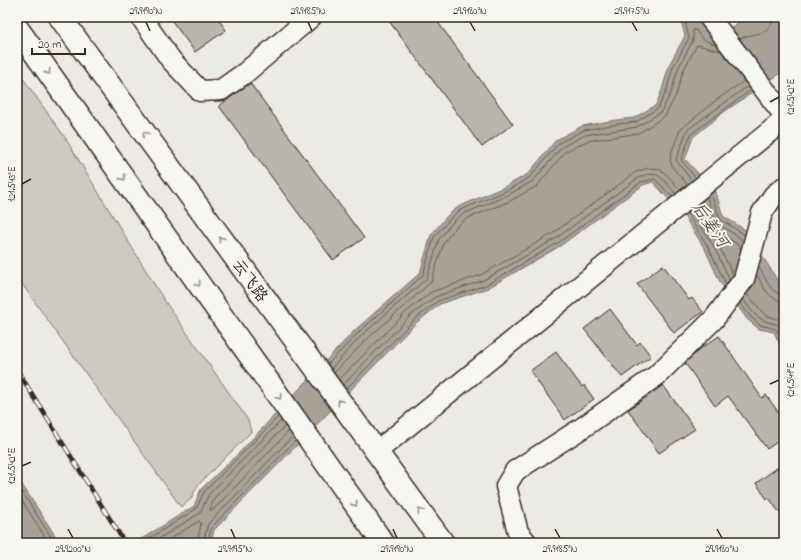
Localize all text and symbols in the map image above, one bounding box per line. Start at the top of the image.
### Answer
text: 29.9190°N [130,4,163,19]
text: 29.9185°N [290,4,326,19]
text: 29.9180°N [453,4,487,19]
text: 29.9175°N [614,4,650,19]
scale bar [32,30,85,56]
text: 20 m [38,36,61,54]
one-way arrow [43,67,50,74]
text: 121.542°E [784,79,799,115]
one-way arrow [143,131,150,138]
text: 121.543°E [5,166,20,202]
one-way arrow [118,173,125,180]
water label: 后姜河 [685,197,736,255]
one-way arrow [219,236,226,243]
street label: 云飞路 [226,255,273,308]
one-way arrow [193,279,200,286]
text: 121.541°E [784,362,799,398]
one-way arrow [274,393,282,400]
one-way arrow [337,399,345,406]
text: 121.542°E [5,448,20,484]
one-way arrow [350,500,357,507]
one-way arrow [418,509,425,516]
text: 29.9200°N [55,542,91,557]
text: 29.9195°N [218,542,252,557]
text: 29.9190°N [381,542,414,557]
text: 29.9185°N [542,542,578,557]
text: 29.9180°N [705,542,739,557]

